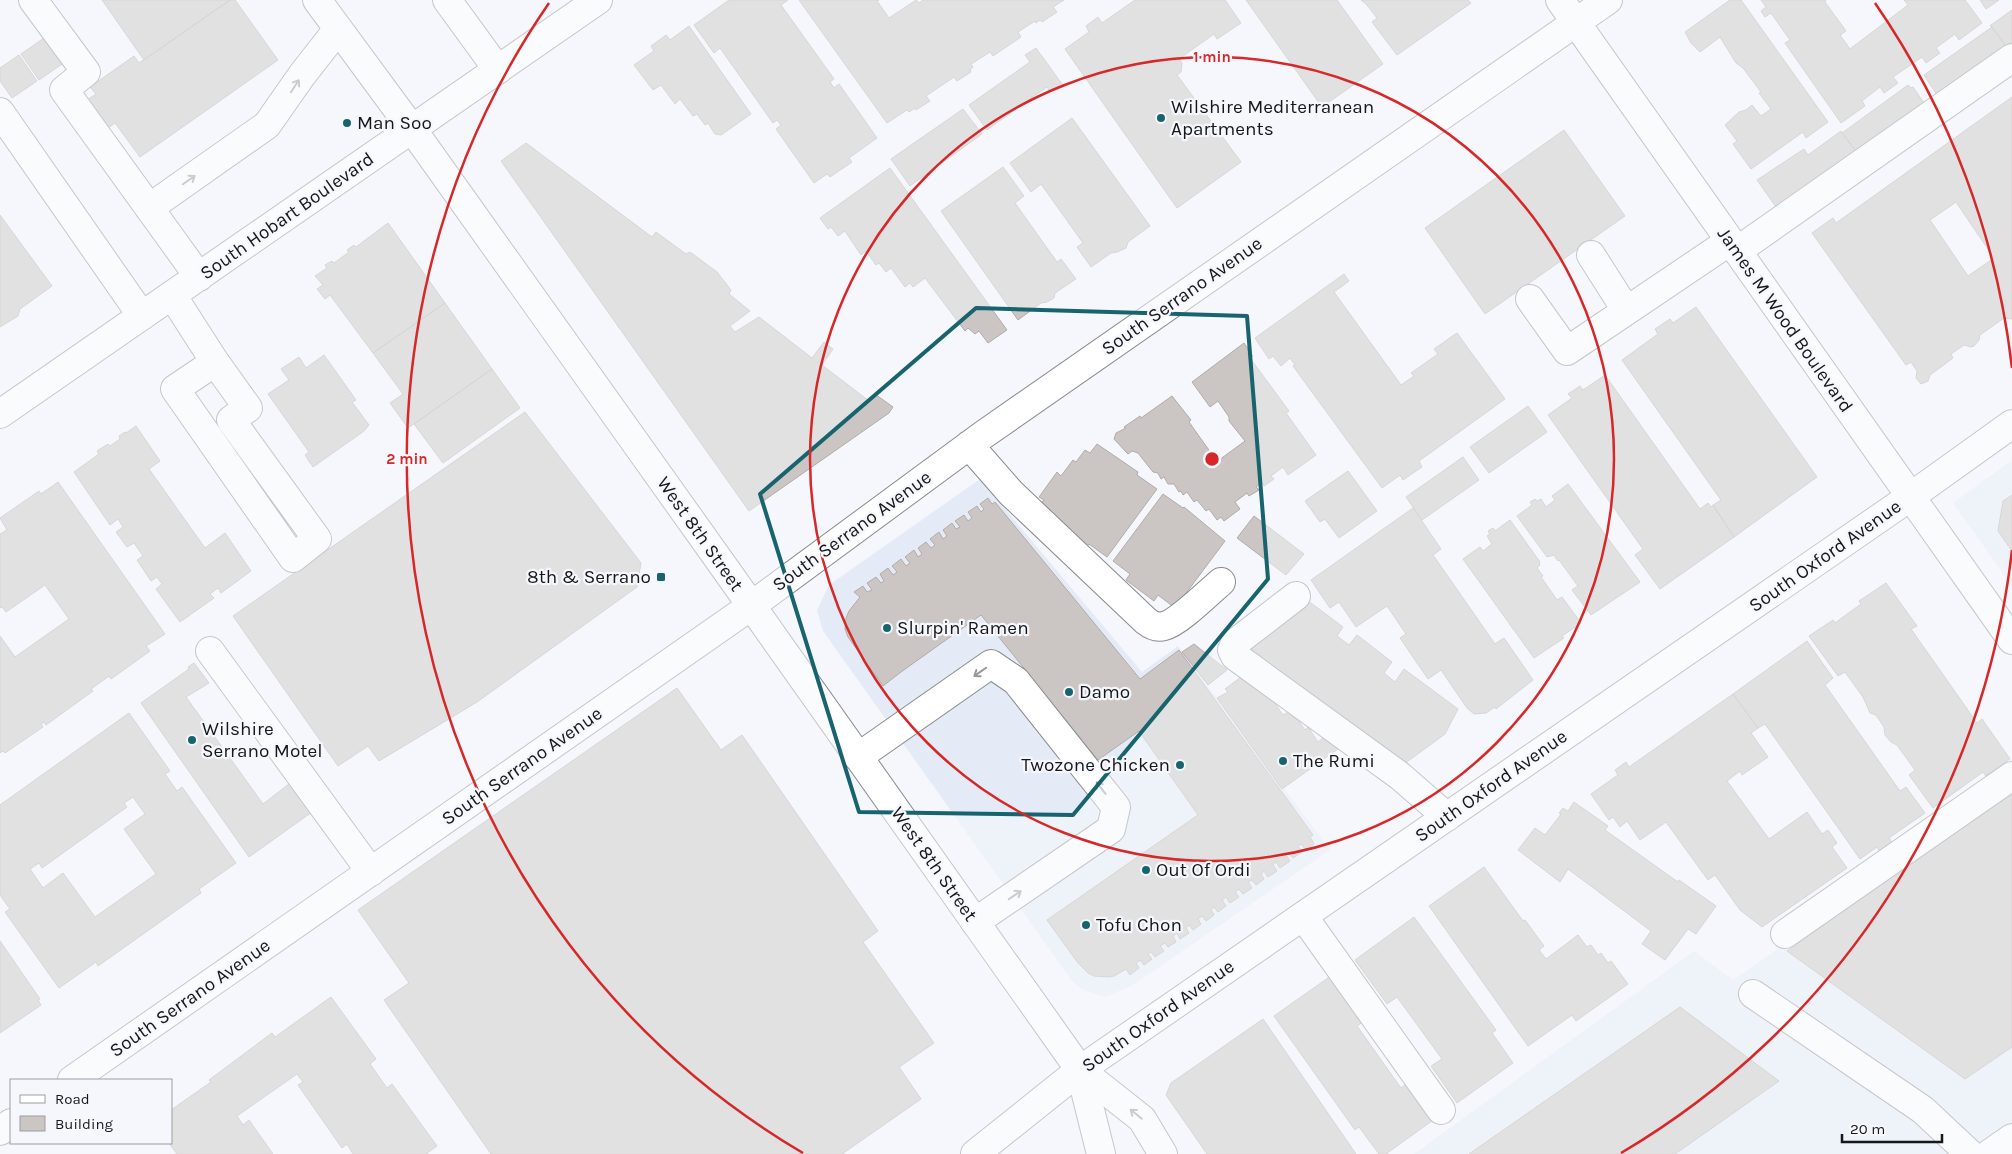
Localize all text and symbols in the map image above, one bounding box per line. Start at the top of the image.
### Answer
text: 1 min [1193,48,1231,66]
one-way arrow [290,79,300,93]
place label: Wilshire Mediterranean Apartments [1171,96,1374,140]
place label: Man Soo [357,112,432,134]
marker: Wilshire Mediterranean Apartments [1155,112,1167,124]
marker: Man Soo [341,117,353,129]
street label: South Hobart Boulevard [196,148,378,284]
one-way arrow [182,175,196,185]
street label: James M Wood Boulevard [1713,223,1857,417]
street label: South Serrano Avenue [1098,232,1266,360]
text: 2 min [386,450,428,468]
centre of rings [1203,450,1221,468]
street label: South Serrano Avenue [768,466,936,596]
street label: West 8th Street [652,473,748,595]
street label: South Oxford Avenue [1745,495,1905,617]
place label: 8th & Serrano [527,566,651,588]
marker: 8th & Serrano [655,571,667,583]
place label: Slurpin' Ramen [897,617,1029,639]
marker: Slurpin' Ramen [881,622,893,634]
one-way arrow [973,667,987,677]
place label: Damo [1079,681,1130,703]
marker: Damo [1063,686,1075,698]
street label: South Serrano Avenue [438,702,606,830]
place label: Wilshire Serrano Motel [202,718,323,762]
street label: South Oxford Avenue [1411,725,1571,847]
marker: Wilshire Serrano Motel [186,734,198,746]
place label: The Rumi [1293,750,1375,772]
place label: Twozone Chicken [1021,754,1170,776]
marker: The Rumi [1277,755,1289,767]
marker: Twozone Chicken [1174,759,1186,771]
one-way arrow [1095,782,1106,795]
street label: West 8th Street [886,803,982,925]
place label: Out Of Ordi [1156,859,1251,881]
marker: Out Of Ordi [1140,864,1152,876]
one-way arrow [1008,890,1022,900]
place label: Tofu Chon [1096,914,1182,936]
marker: Tofu Chon [1080,919,1092,931]
street label: South Serrano Avenue [106,934,274,1062]
street label: South Oxford Avenue [1078,955,1238,1077]
legend [10,1079,172,1144]
text: Road [55,1090,90,1108]
one-way arrow [1129,1109,1142,1120]
scale bar [1842,1112,1942,1144]
text: Building [55,1115,113,1133]
text: 20 m [1850,1120,1885,1138]

